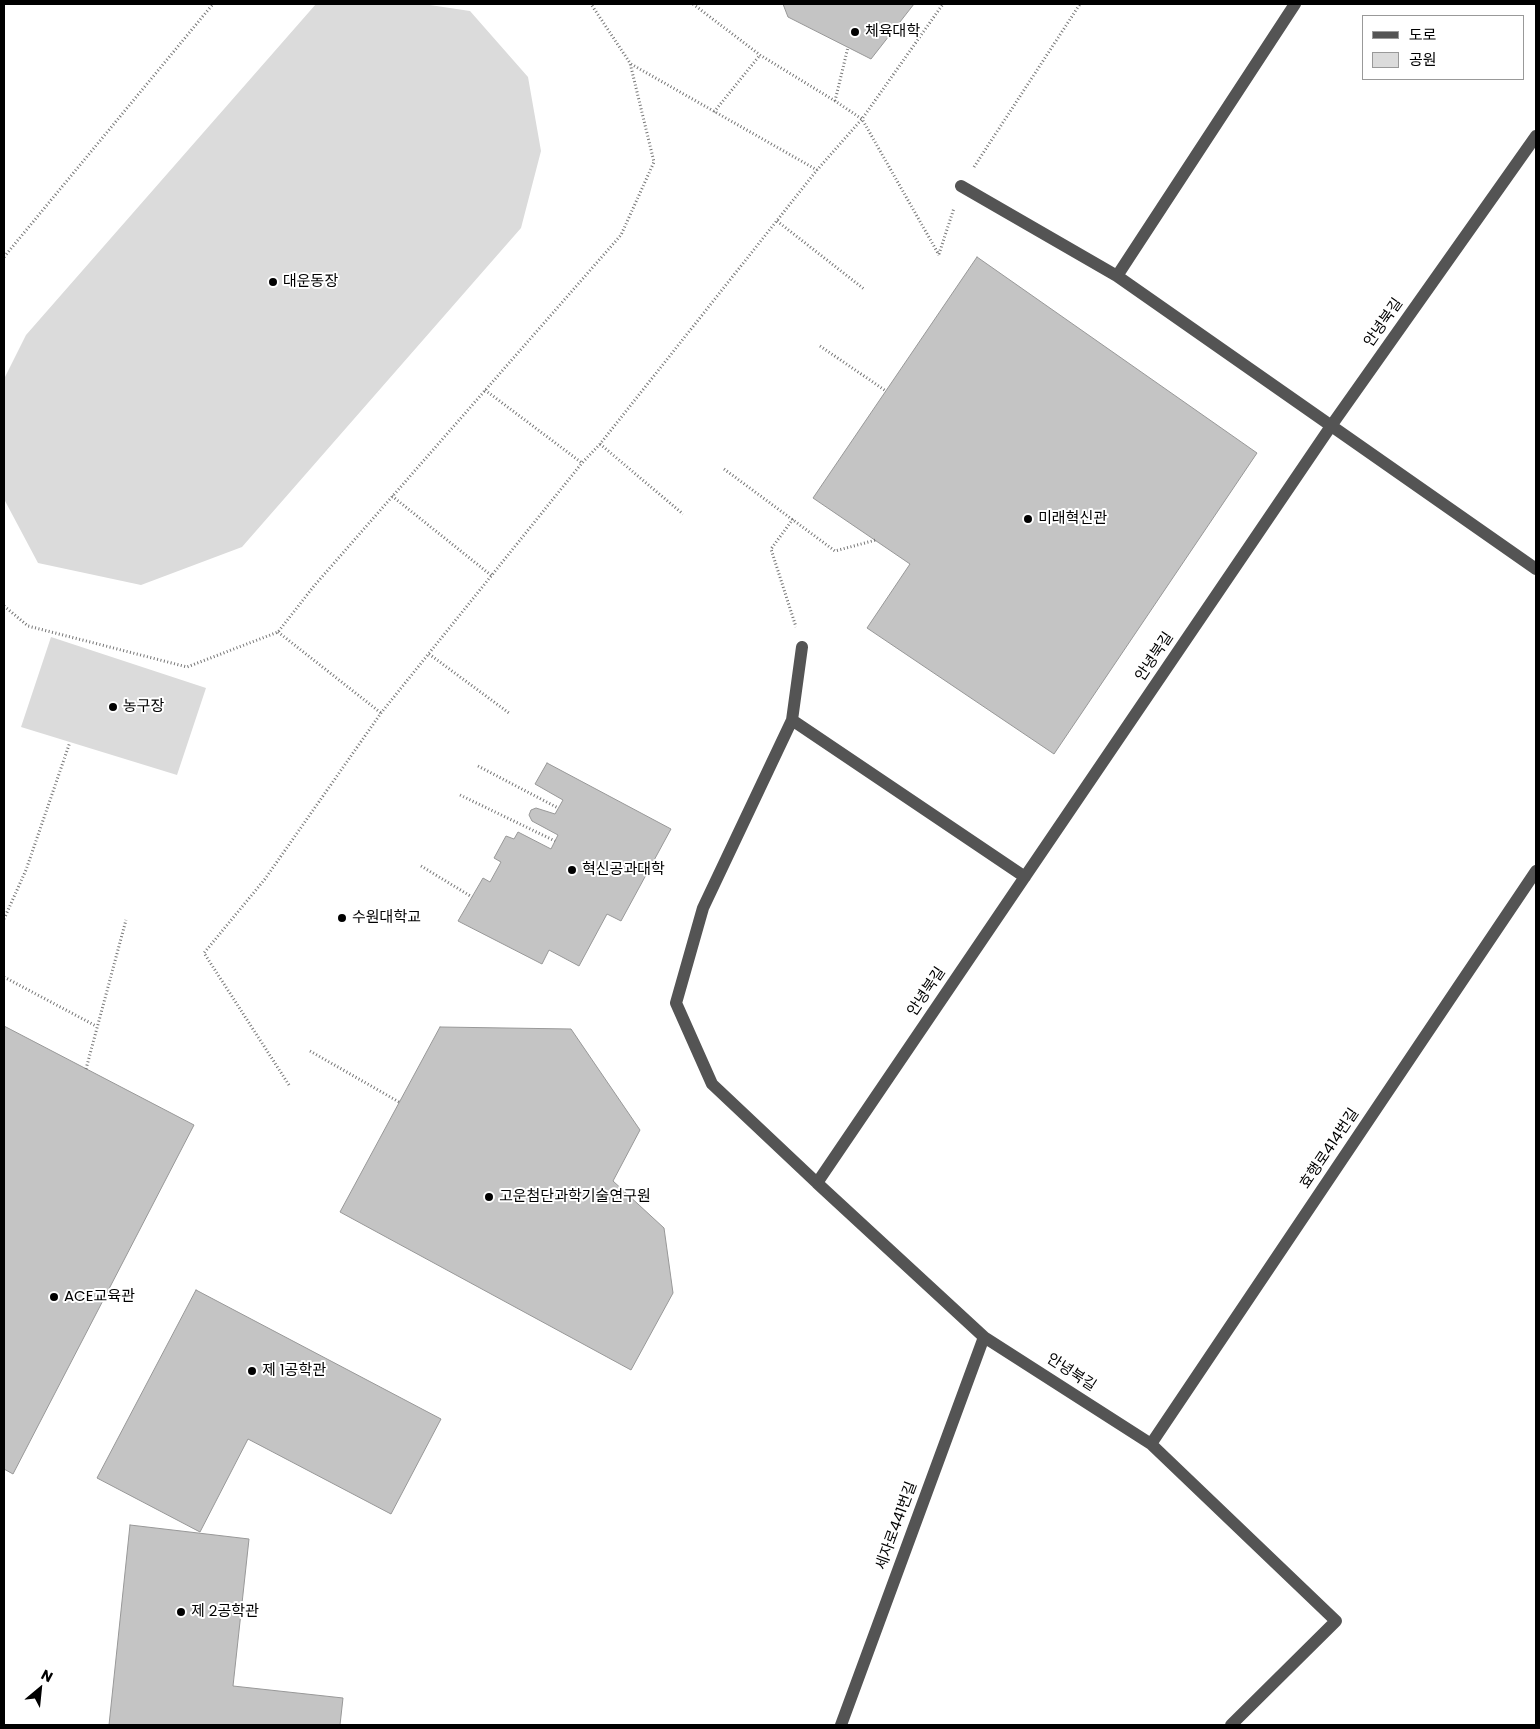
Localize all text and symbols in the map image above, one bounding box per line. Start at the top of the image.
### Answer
legend [1362,15,1525,80]
place label: 체육대학 [865,23,920,41]
text: 도로 [1409,24,1437,45]
marker: 체육대학 [849,26,861,38]
text: 공원 [1409,49,1437,70]
place label: 대운동장 [283,273,338,291]
marker: 대운동장 [267,276,279,288]
street label: 안녕북길 [1361,295,1407,351]
place label: 미래혁신관 [1038,510,1107,528]
marker: 미래혁신관 [1022,513,1034,525]
street label: 안녕북길 [1132,629,1178,685]
place label: 농구장 [123,698,164,716]
marker: 농구장 [107,701,119,713]
place label: 혁신공과대학 [582,861,665,879]
marker: 혁신공과대학 [566,864,578,876]
place label: 수원대학교 [352,909,421,927]
marker: 수원대학교 [336,912,348,924]
street label: 안녕북길 [904,964,950,1020]
street label: 효행로414번길 [1297,1106,1363,1192]
place label: 고운첨단과학기술연구원 [499,1188,651,1206]
marker: 고운첨단과학기술연구원 [483,1191,495,1203]
place label: ACE교육관 [64,1288,135,1306]
marker: ACE교육관 [48,1291,60,1303]
street label: 안녕북길 [1043,1350,1099,1396]
place label: 제 1공학관 [262,1362,326,1380]
marker: 제 1공학관 [246,1365,258,1377]
street label: 세자로441번길 [873,1479,921,1573]
place label: 제 2공학관 [191,1603,259,1621]
marker: 제 2공학관 [175,1606,187,1618]
north arrow [15,1664,65,1714]
text: N [38,1664,56,1687]

